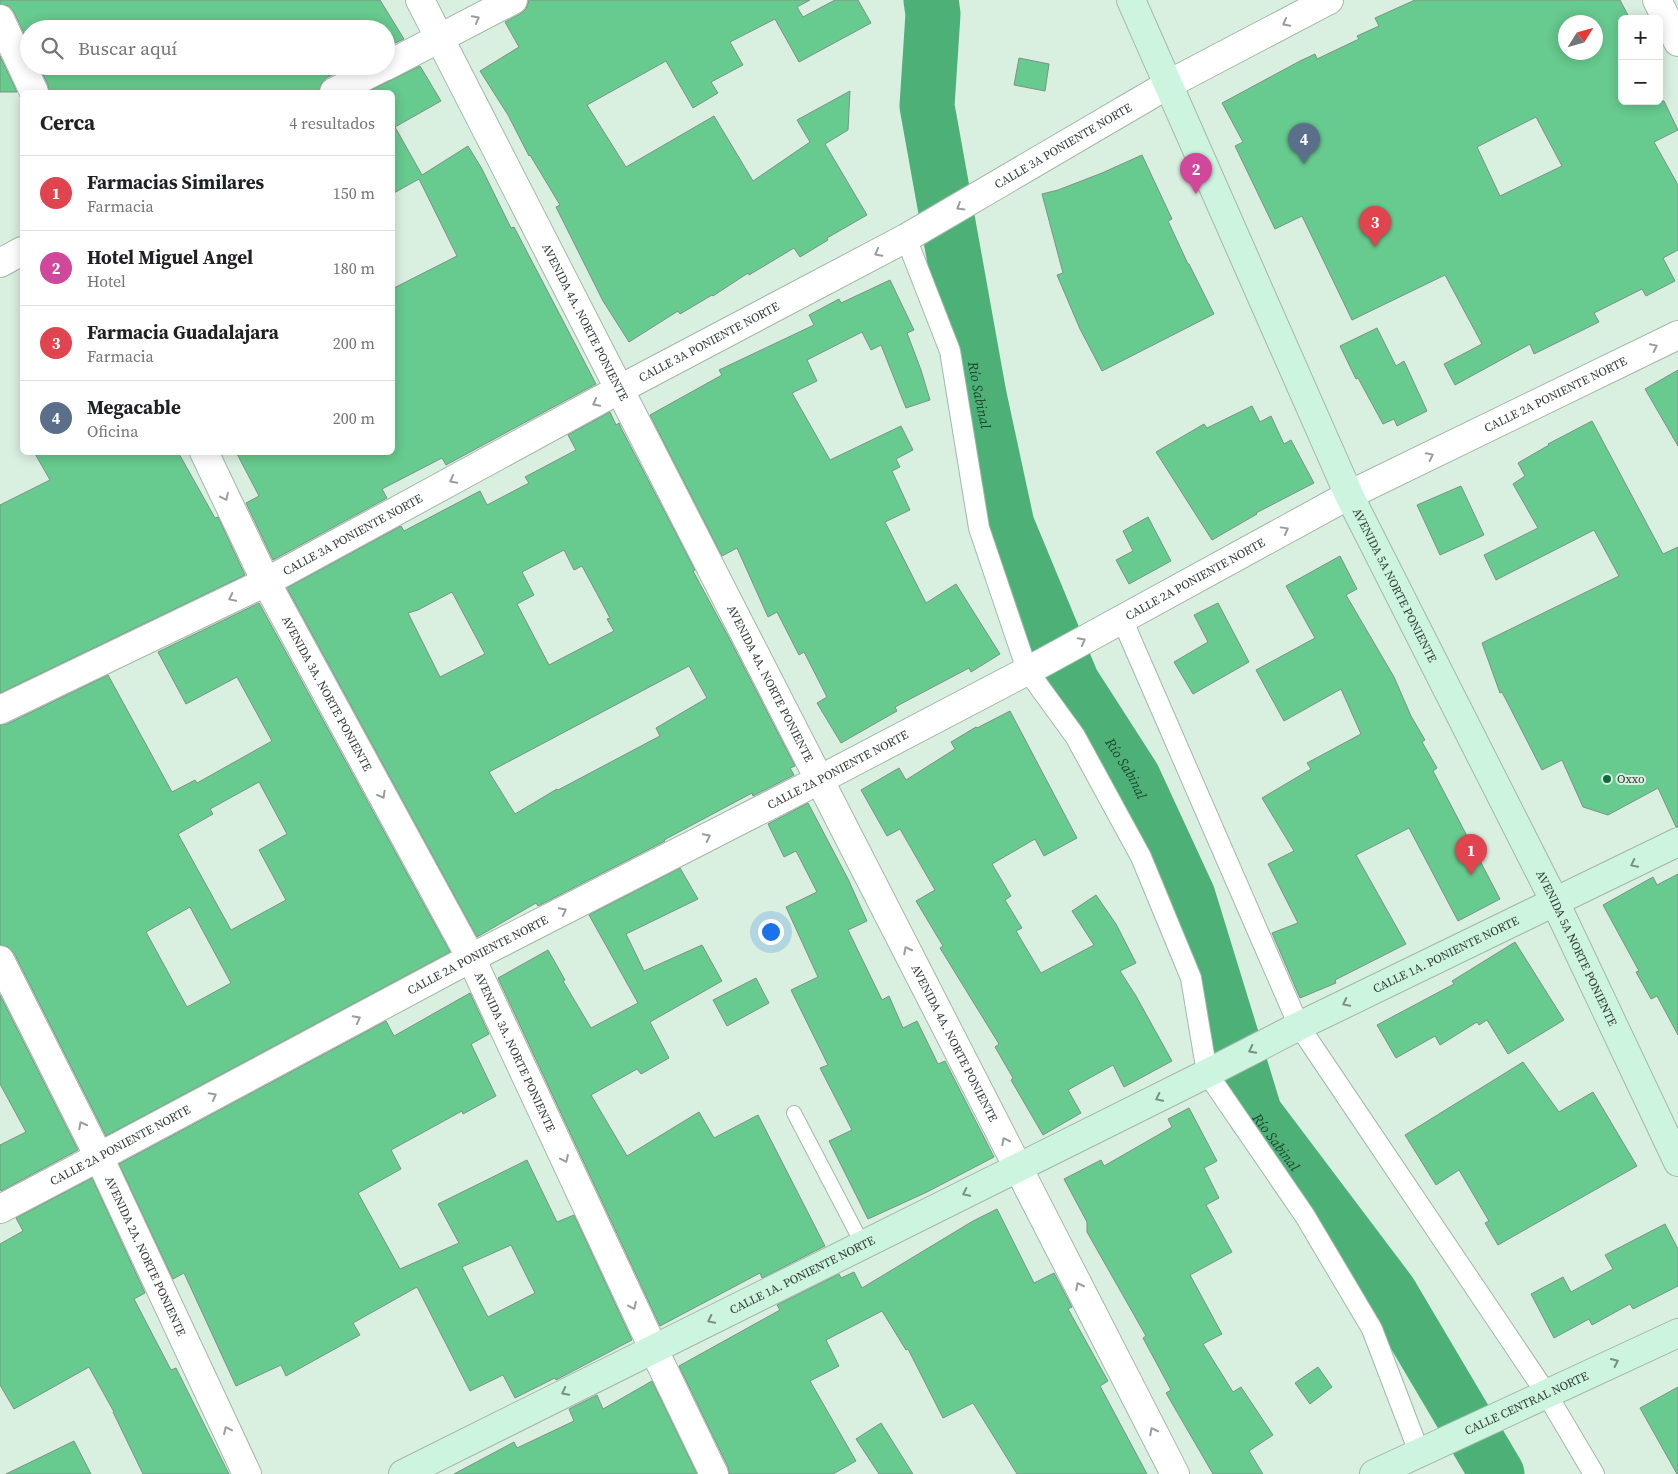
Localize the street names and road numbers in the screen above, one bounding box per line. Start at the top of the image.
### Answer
street label: CALLE 3A PONIENTE NORTE [992,99,1135,192]
street label: AVENIDA 4A. NORTE PONIENTE [538,241,632,404]
street label: CALLE 3A PONIENTE NORTE [636,298,782,386]
street label: CALLE 2A PONIENTE NORTE [1482,353,1629,436]
street label: CALLE 3A PONIENTE NORTE [280,490,425,579]
street label: AVENIDA 5A NORTE PONIENTE [1349,505,1440,665]
street label: CALLE 2A PONIENTE NORTE [1123,535,1268,624]
street label: AVENIDA 4A. NORTE PONIENTE [723,602,817,765]
street label: AVENIDA 3A. NORTE PONIENTE [278,613,376,774]
street label: CALLE 2A PONIENTE NORTE [765,727,911,813]
street label: AVENIDA 5A NORTE PONIENTE [1532,868,1621,1029]
street label: CALLE 2A PONIENTE NORTE [405,912,551,999]
street label: CALLE 1A. PONIENTE NORTE [1370,912,1521,997]
street label: AVENIDA 4A. NORTE PONIENTE [907,962,1001,1124]
street label: AVENIDA 3A. NORTE PONIENTE [471,969,559,1134]
street label: CALLE 2A PONIENTE NORTE [47,1102,193,1189]
street label: AVENIDA 2A. NORTE PONIENTE [101,1174,190,1339]
street label: CALLE 1A. PONIENTE NORTE [727,1232,878,1318]
street label: CALLE CENTRAL NORTE [1462,1368,1591,1439]

